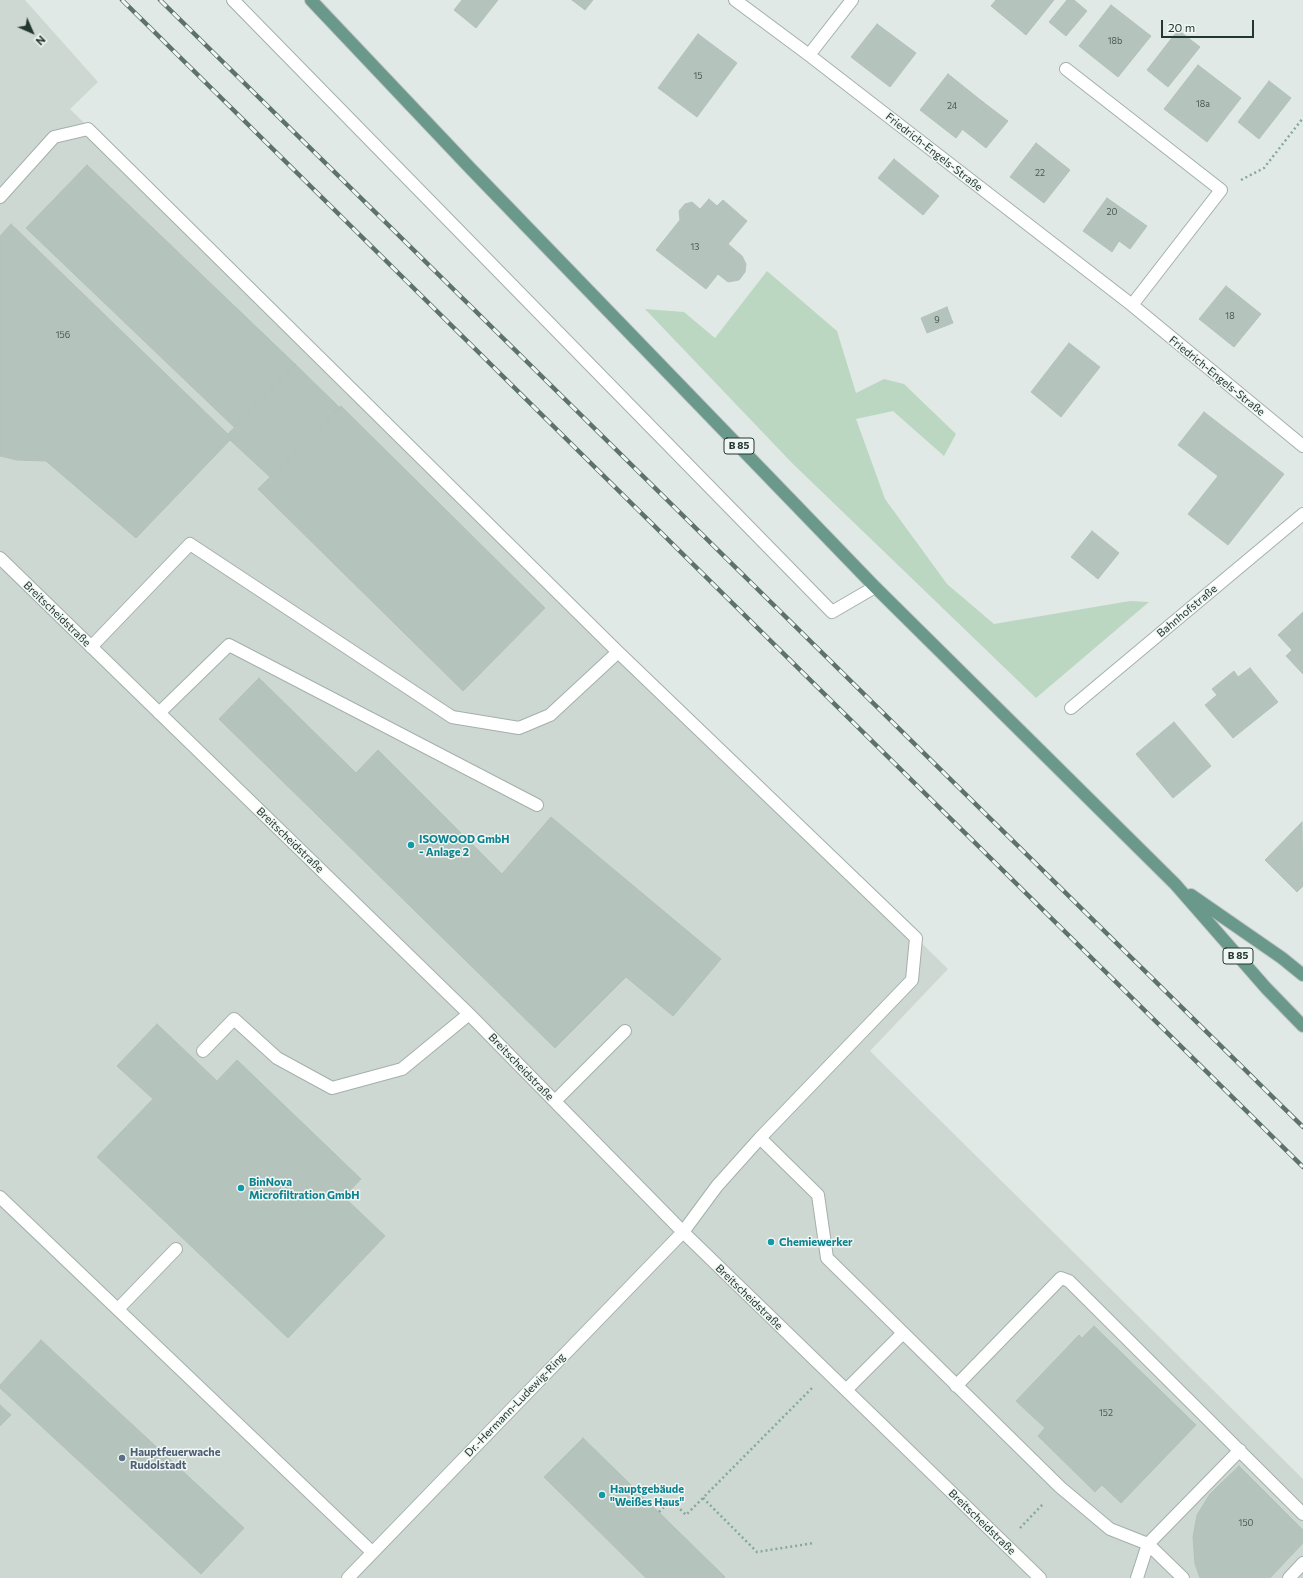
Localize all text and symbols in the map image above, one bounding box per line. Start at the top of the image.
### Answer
north arrow [12,12,52,52]
scale bar [1163,12,1256,38]
text: 20 m [1168,20,1195,34]
text: N [33,33,48,48]
house number: 18b [1108,36,1122,46]
house number: 15 [693,71,703,81]
house number: 18a [1196,99,1210,109]
house number: 24 [947,101,957,111]
street label: Friedrich-Engels-Straße [883,110,985,194]
house number: 22 [1035,168,1045,178]
house number: 20 [1107,207,1117,217]
house number: 13 [691,242,699,252]
house number: 18 [1225,311,1235,321]
house number: 9 [934,315,940,325]
house number: 156 [56,330,70,340]
street label: Friedrich-Engels-Straße [1166,333,1268,419]
road number: B 85 [724,438,754,454]
street label: Breitscheidstraße [21,579,93,649]
street label: Bahnhofstraße [1154,582,1220,640]
street label: Breitscheidstraße [254,805,326,875]
place label: ISOWOOD GmbH - Anlage 2 [419,832,509,858]
marker: ISOWOOD GmbH - Anlage 2 [406,840,416,850]
road number: B 85 [1223,948,1253,964]
street label: Breitscheidstraße [486,1031,556,1103]
place label: BinNova Microfiltration GmbH [249,1175,359,1201]
marker: BinNova Microfiltration GmbH [236,1183,246,1193]
place label: Chemiewerker [779,1235,853,1249]
marker: Chemiewerker [766,1237,776,1247]
street label: Breitscheidstraße [713,1262,785,1332]
street label: Dr.-Hermann-Ludewig-Ring [462,1350,568,1460]
house number: 152 [1099,1408,1113,1418]
place label: Hauptfeuerwache Rudolstadt [130,1445,220,1471]
marker: Hauptfeuerwache Rudolstadt [117,1453,127,1463]
place label: Hauptgebäude "Weißes Haus" [610,1482,684,1508]
street label: Breitscheidstraße [946,1487,1018,1557]
marker: Hauptgebäude "Weißes Haus" [597,1490,607,1500]
house number: 150 [1239,1518,1253,1528]

